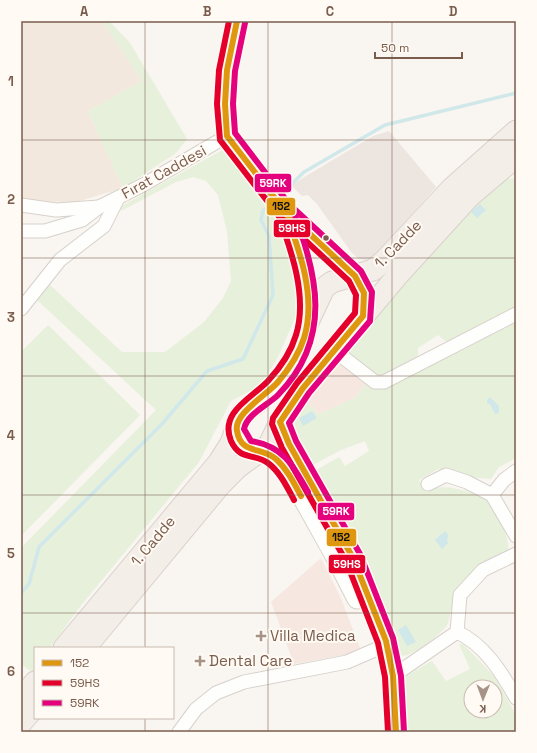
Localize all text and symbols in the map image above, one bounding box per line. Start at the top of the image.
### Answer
text: A [80,3,89,20]
text: B [203,3,212,20]
text: C [326,3,334,20]
text: D [449,3,458,20]
scale bar [375,34,462,60]
text: 50 m [381,40,409,56]
text: 1 [8,73,14,90]
street label: Fırat Caddesi [118,140,209,203]
line badge: 59RK [254,173,292,193]
text: 59RK [259,176,287,190]
text: 2 [7,191,15,208]
line badge: 152 [266,197,296,216]
text: 152 [272,199,290,213]
street label: 1. Cadde [370,216,425,272]
line badge: 59HS [273,219,311,238]
text: 59HS [278,221,306,235]
unlabelled marker [321,233,331,243]
text: 3 [7,309,15,326]
text: 4 [7,427,15,444]
line badge: 59RK [317,502,355,521]
text: 59RK [322,504,350,518]
street label: 1. Cadde [126,512,179,570]
line badge: 152 [326,528,357,547]
text: 152 [332,530,350,544]
text: 5 [7,545,15,562]
line badge: 59HS [328,554,366,574]
text: 59HS [333,557,361,571]
place label: Villa Medica [270,626,356,645]
marker: Villa Medica [255,630,267,642]
legend [34,647,174,719]
place label: Dental Care [209,651,292,670]
text: 152 [70,655,89,671]
marker: Dental Care [194,655,206,667]
text: 6 [7,663,15,680]
text: 59HS [70,675,100,691]
north arrow [463,679,503,719]
text: 59RK [70,695,100,711]
text: K [479,702,486,716]

